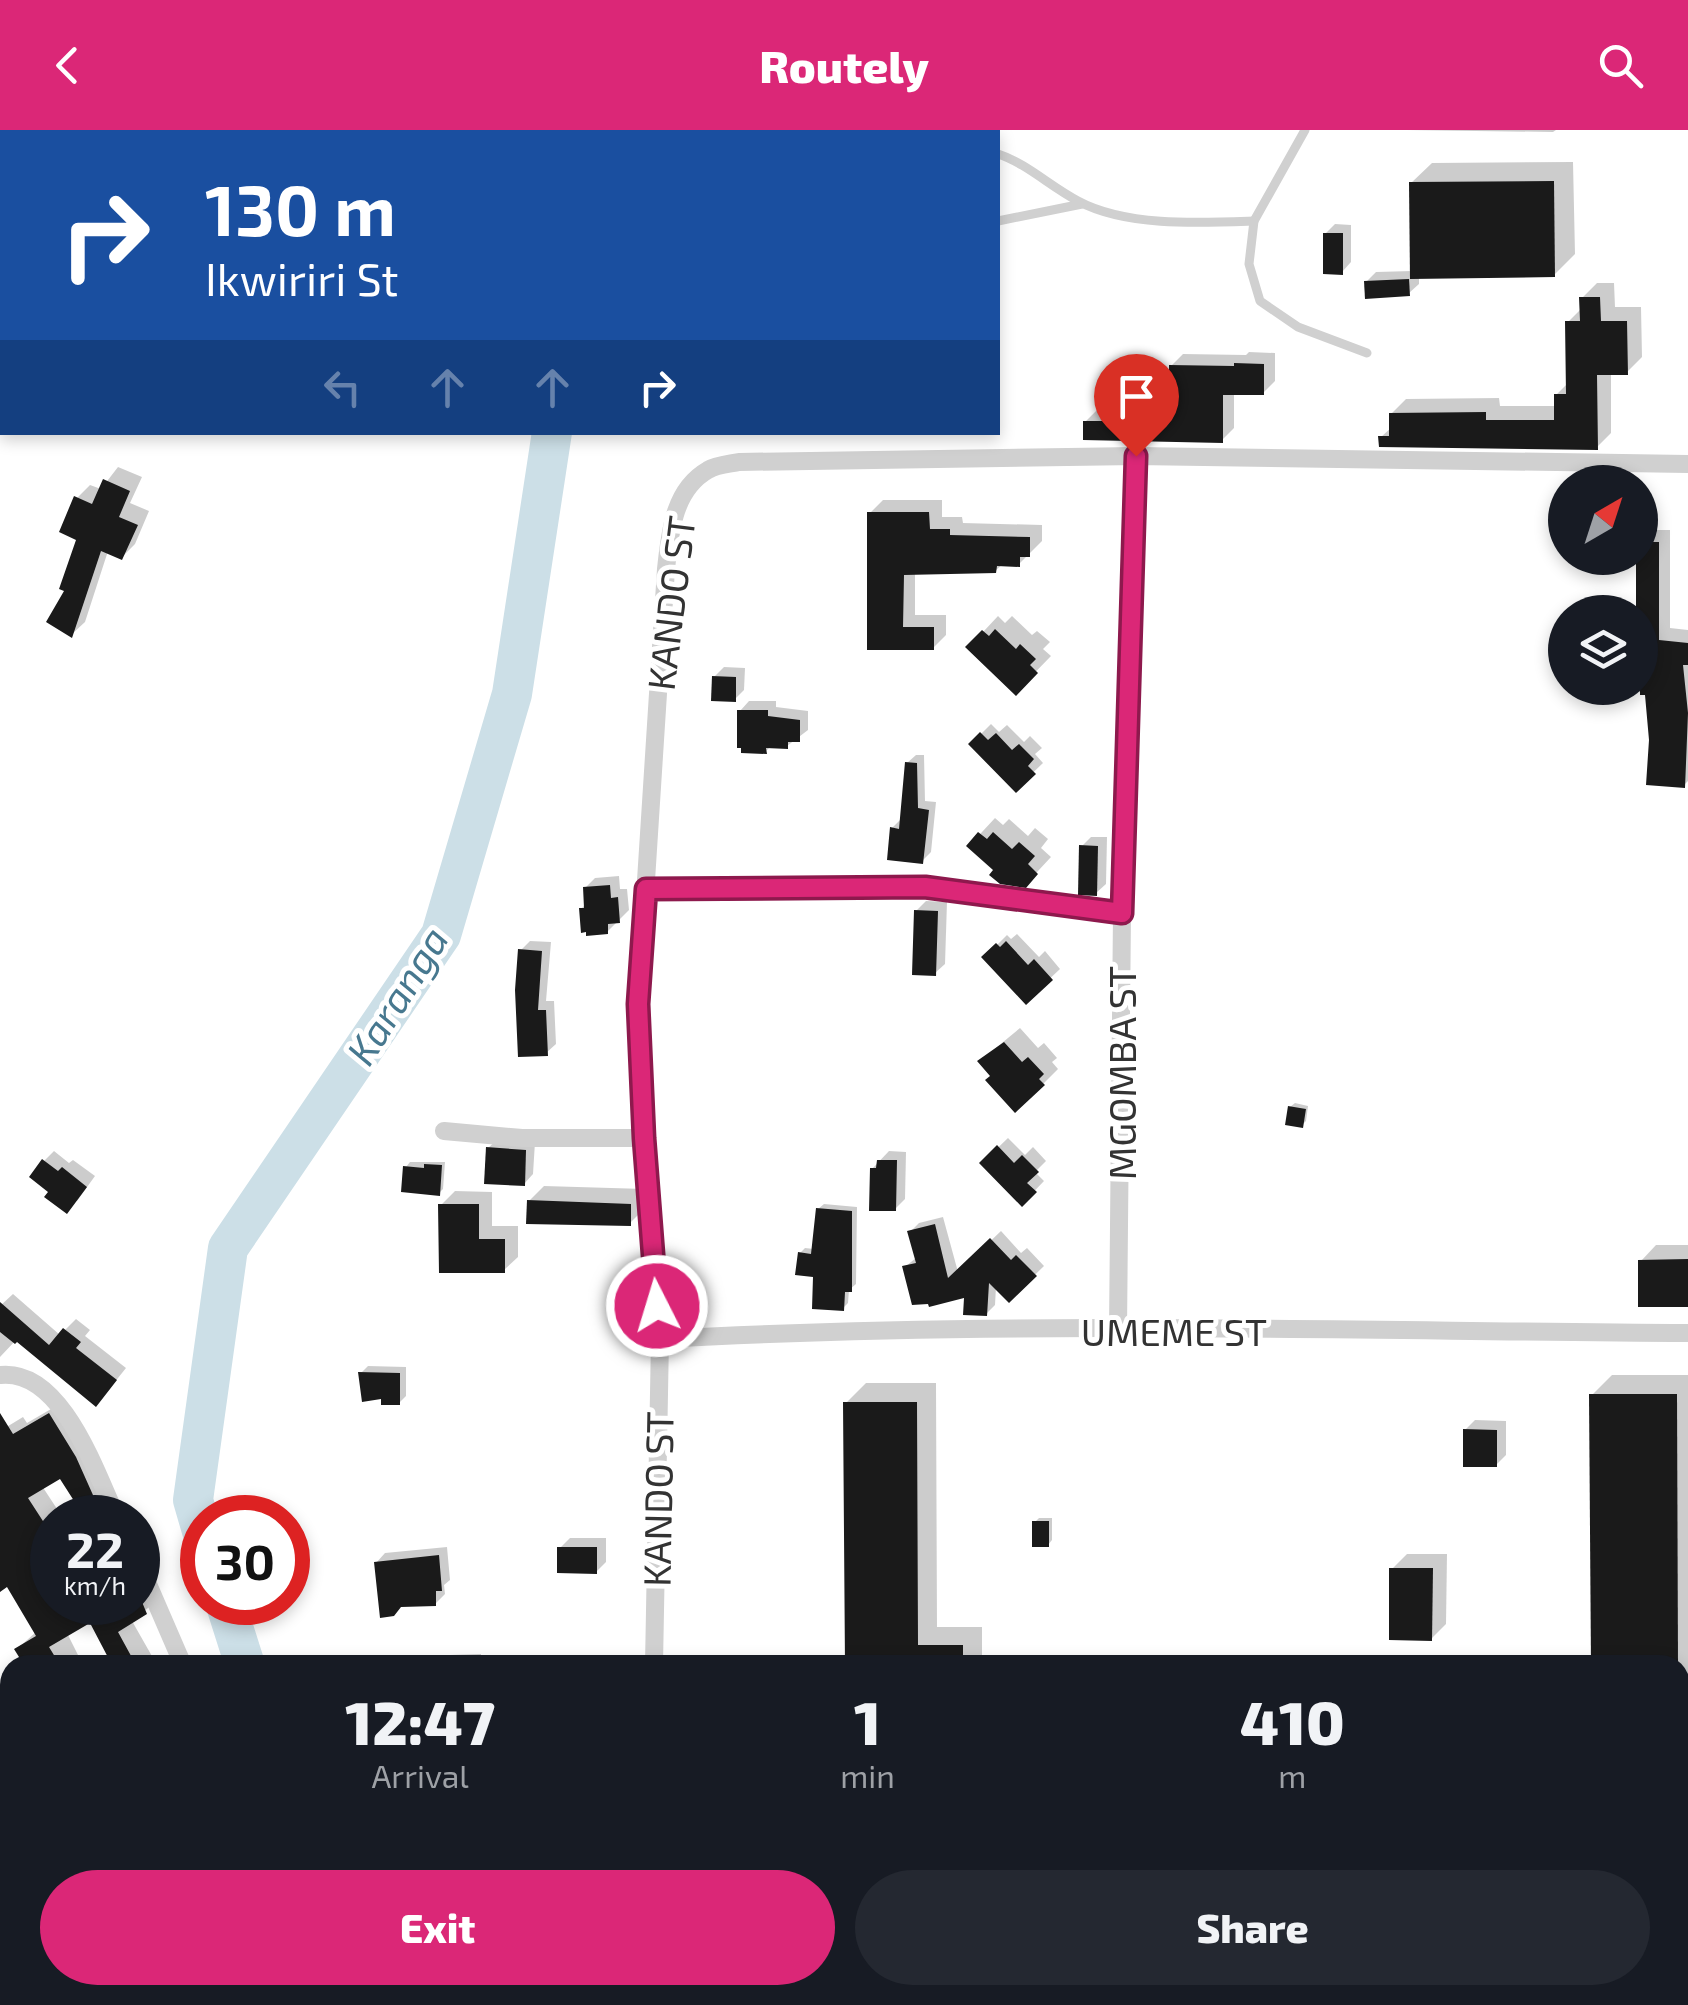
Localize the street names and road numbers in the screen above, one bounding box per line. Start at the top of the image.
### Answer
street label: KANDO ST [636,513,704,693]
street label: MGOMBA ST [1098,966,1144,1180]
street label: UMEME ST [1081,1308,1267,1354]
street label: KANDO ST [632,1411,682,1587]

